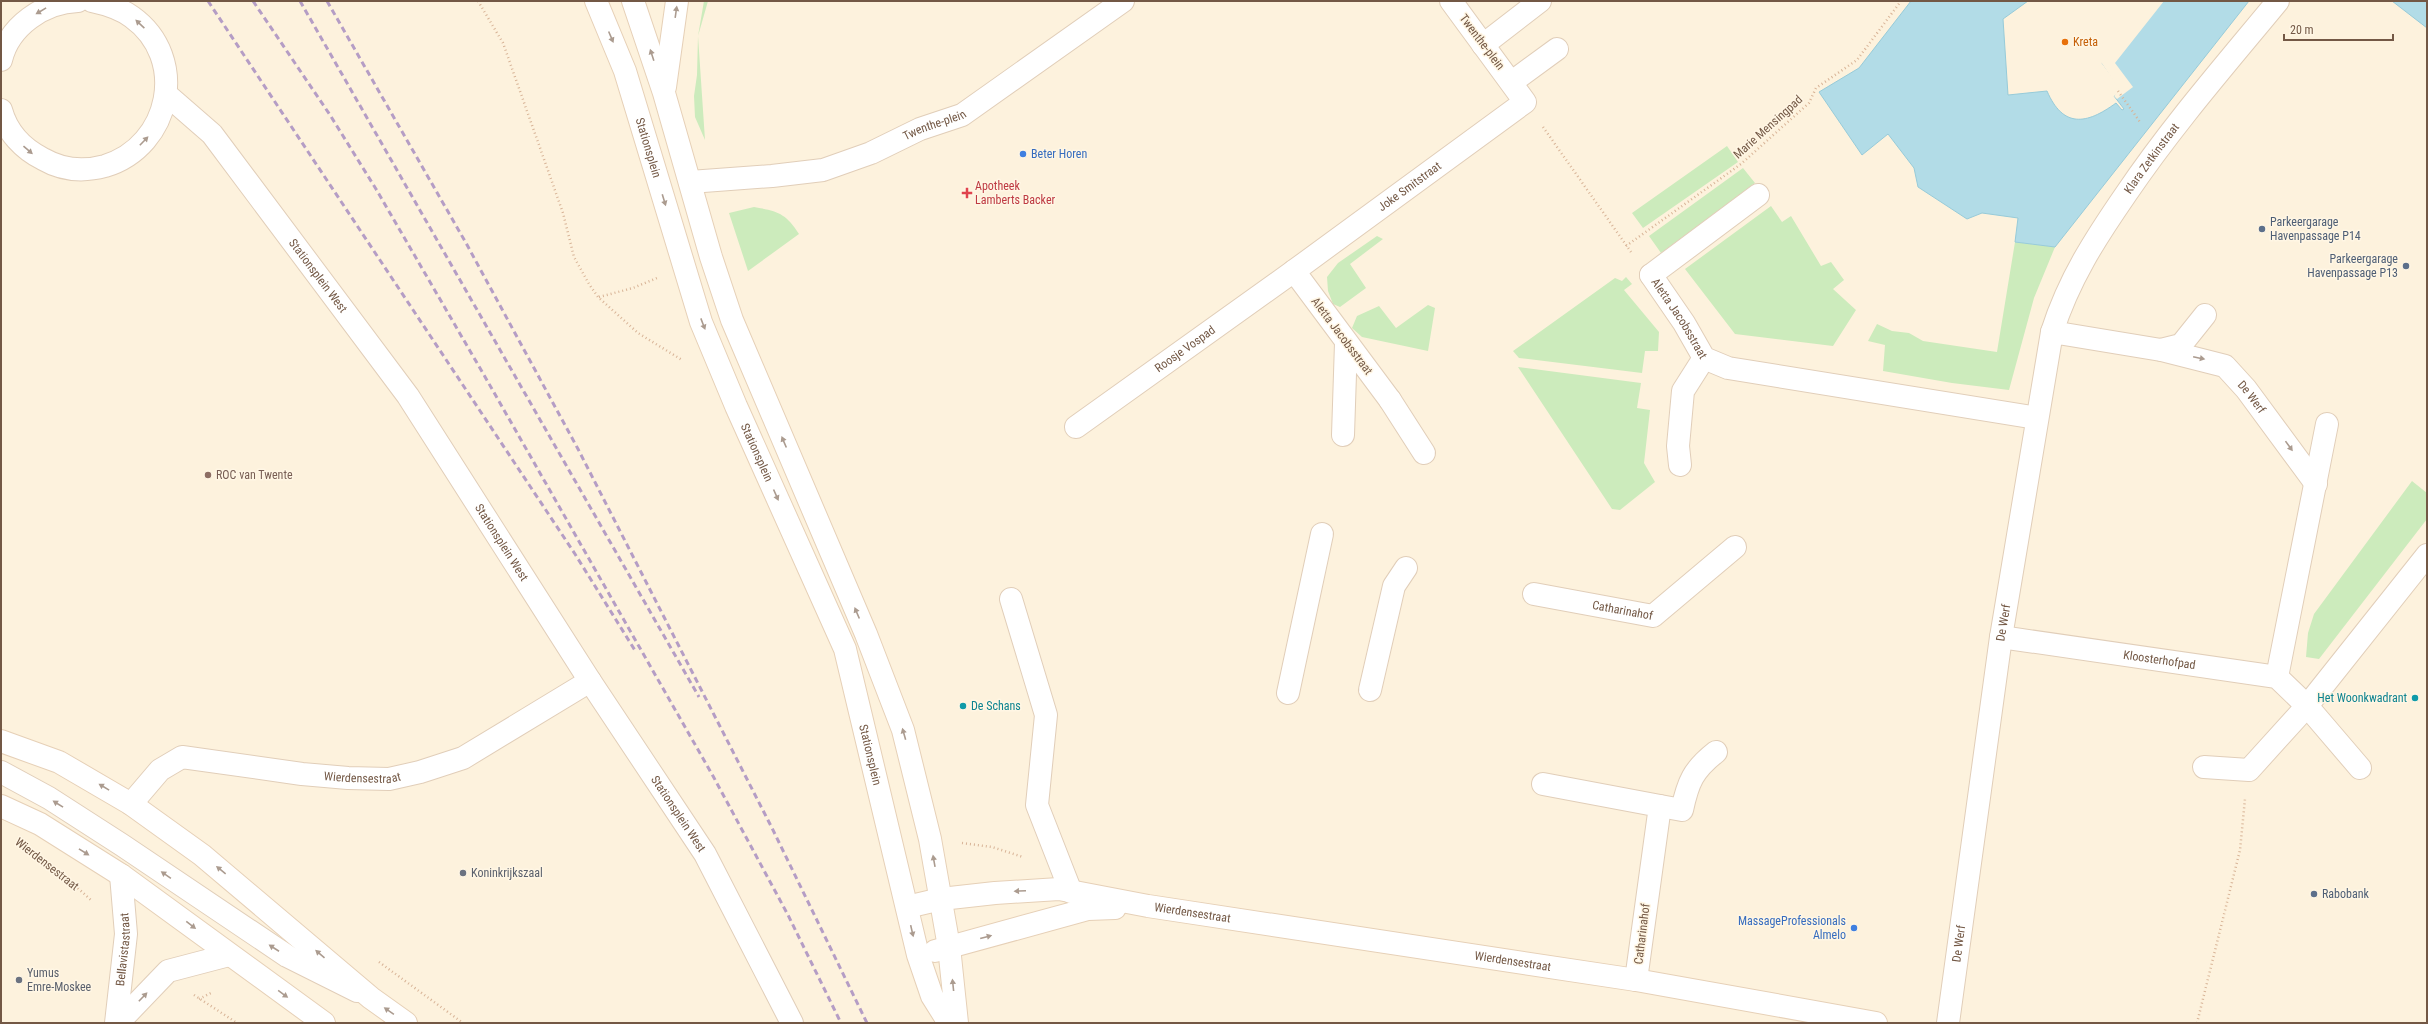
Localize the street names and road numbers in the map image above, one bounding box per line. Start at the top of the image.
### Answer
street label: Twenthe-plein [1457,11,1508,73]
street label: Marie Mensingpad [1731,92,1805,162]
street label: Twenthe-plein [901,107,969,143]
street label: Stationsplein [633,116,664,180]
street label: Klara Zetkinstraat [2121,120,2182,196]
street label: Joke Smitstraat [1375,158,1444,214]
street label: Stationsplein West [286,236,350,316]
street label: Aletta Jacobsstraat [1648,276,1710,362]
street label: Aletta Jacobsstraat [1308,295,1376,378]
street label: Roosje Vospad [1152,323,1218,375]
street label: De Werf [2235,378,2269,416]
street label: Stationsplein [738,421,776,484]
street label: Stationsplein West [472,501,532,584]
street label: Catharinahof [1591,598,1654,623]
street label: De Werf [1993,603,2013,642]
street label: Kloosterhofpad [2122,648,2196,672]
street label: Stationsplein [856,723,884,787]
street label: Wierdensestraat [323,769,403,786]
street label: Stationsplein West [648,773,709,855]
street label: Wierdensestraat [12,835,82,894]
street label: Wierdensestraat [1153,900,1232,926]
street label: Catharinahof [1631,903,1653,965]
street label: Bellavistastraat [113,912,133,987]
street label: De Werf [1949,924,1968,963]
street label: Wierdensestraat [1474,949,1552,974]

